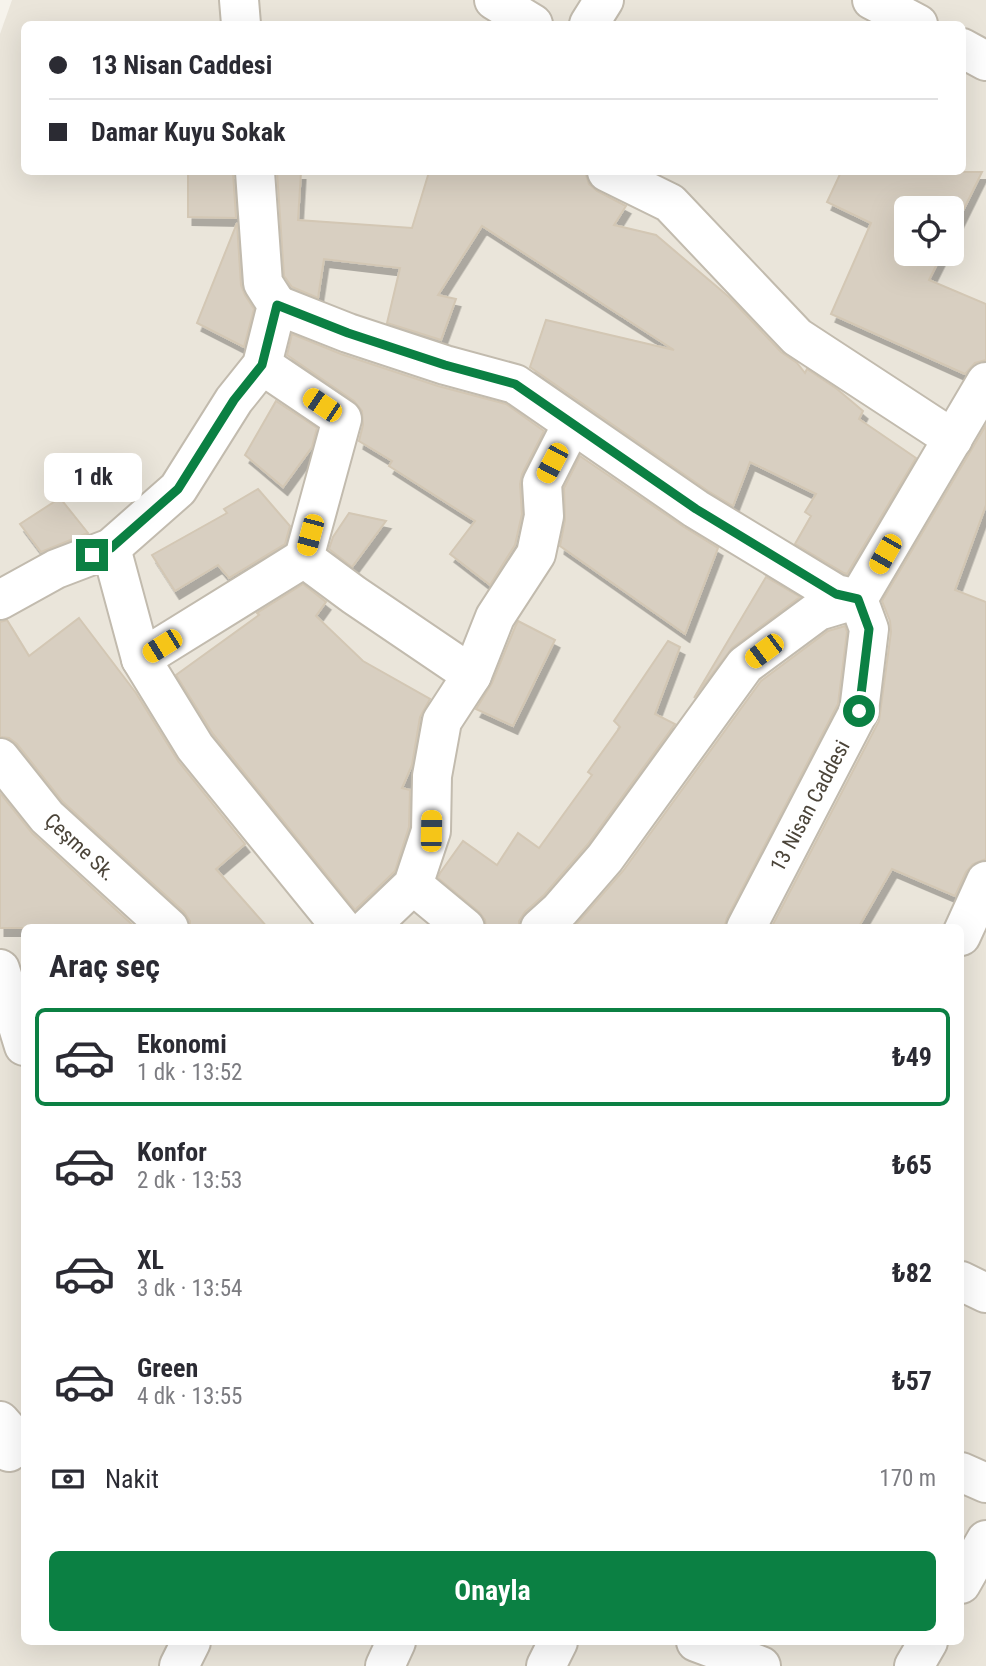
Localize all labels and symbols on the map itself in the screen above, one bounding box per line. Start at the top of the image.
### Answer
car [299,385,346,425]
car [533,440,572,486]
callout: 1 dk [43,454,141,503]
car [295,512,326,558]
car [866,531,905,577]
route end [76,539,108,571]
car [139,626,186,666]
car [741,630,788,672]
route start [843,695,875,727]
street label: 13 Nisan Caddesi [765,736,855,876]
street label: Çeşme Sk. [40,808,120,886]
car [421,810,442,852]

